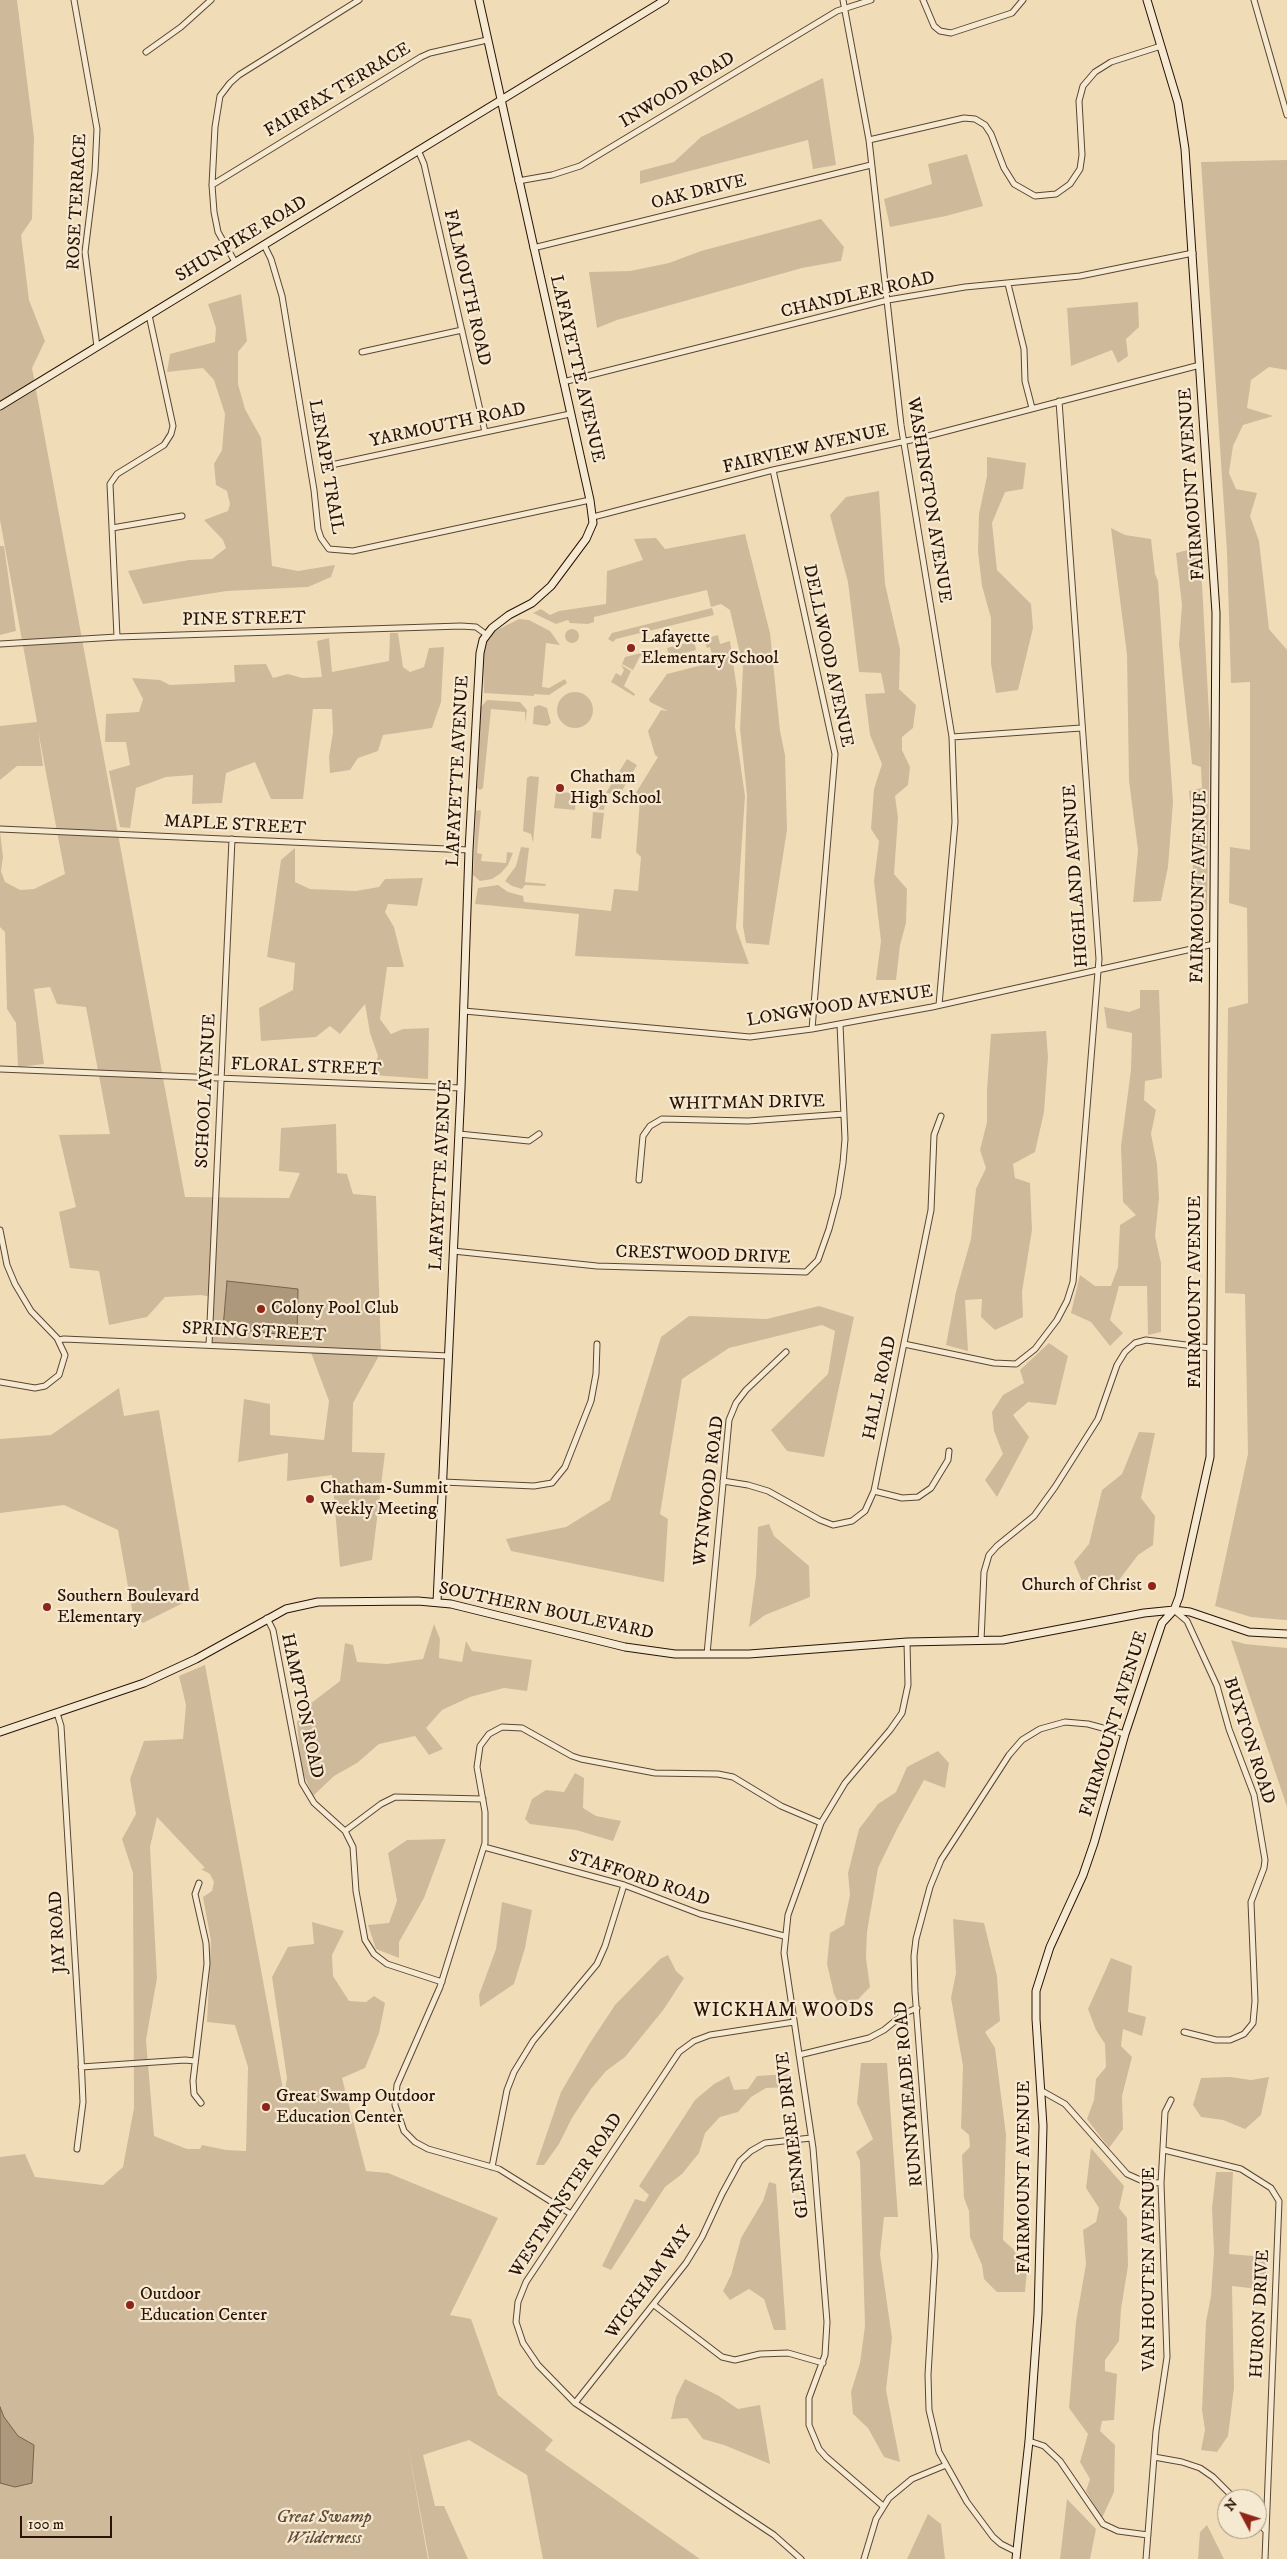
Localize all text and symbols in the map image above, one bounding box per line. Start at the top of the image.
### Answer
street label: FAIRFAX TERRACE [261,39,415,143]
street label: INWOOD ROAD [617,48,739,134]
street label: ROSE TERRACE [64,133,92,271]
street label: OAK DRIVE [649,171,749,215]
street label: SHUNPIKE ROAD [172,192,312,288]
street label: FALMOUTH ROAD [438,208,494,368]
street label: CHANDLER ROAD [779,268,937,324]
street label: LAFAYETTE AVENUE [544,273,608,465]
street label: FAIRMOUNT AVENUE [1175,387,1211,581]
street label: WASHINGTON AVENUE [901,396,955,604]
street label: LENAPE TRAIL [303,398,347,536]
street label: YARMOUTH ROAD [368,399,528,453]
street label: FAIRVIEW AVENUE [721,420,891,480]
street label: DELLWOOD AVENUE [797,563,857,749]
street label: PINE STREET [182,608,306,632]
place label: Lafayette Elementary School [641,627,779,670]
marker: Lafayette Elementary School [625,642,637,654]
street label: LAFAYETTE AVENUE [443,675,475,867]
place label: Chatham High School [570,767,661,810]
marker: Chatham High School [554,782,566,794]
street label: HIGHLAND AVENUE [1060,784,1094,968]
street label: FAIRMOUNT AVENUE [1188,790,1212,984]
street label: MAPLE STREET [163,811,307,841]
street label: LONGWOOD AVENUE [745,982,935,1032]
street label: SCHOOL AVENUE [192,1013,222,1169]
street label: FLORAL STREET [230,1055,382,1081]
street label: LAFAYETTE AVENUE [426,1079,458,1271]
street label: WHITMAN DRIVE [669,1092,825,1116]
street label: FAIRMOUNT AVENUE [1185,1195,1207,1389]
street label: CRESTWOOD DRIVE [615,1242,791,1270]
place label: Colony Pool Club [271,1298,399,1320]
marker: Colony Pool Club [255,1303,267,1315]
street label: SPRING STREET [181,1318,327,1348]
street label: HALL ROAD [859,1334,903,1442]
street label: WYNWOOD ROAD [690,1415,730,1567]
place label: Chatham-Summit Weekly Meeting [320,1478,448,1520]
marker: Chatham-Summit Weekly Meeting [304,1493,316,1505]
place label: Church of Christ [1022,1575,1142,1597]
street label: SOUTHERN BOULEVARD [436,1579,656,1645]
marker: Church of Christ [1146,1580,1158,1592]
place label: Southern Boulevard Elementary [57,1586,199,1628]
marker: Southern Boulevard Elementary [41,1601,53,1613]
street label: FAIRMOUNT AVENUE [1076,1629,1154,1819]
street label: HAMPTON ROAD [275,1631,327,1781]
street label: BUXTON ROAD [1217,1675,1279,1807]
street label: STAFFORD ROAD [566,1846,712,1912]
street label: JAY ROAD [46,1890,72,1974]
street label: RUNNYMEADE ROAD [891,2000,929,2188]
district label: WICKHAM WOODS [692,2001,876,2023]
street label: GLENMERE DRIVE [773,2051,815,2219]
street label: FAIRMOUNT AVENUE [1014,2080,1036,2274]
place label: Great Swamp Outdoor Education Center [276,2086,435,2128]
marker: Great Swamp Outdoor Education Center [260,2101,272,2113]
street label: WESTMINSTER ROAD [506,2110,628,2282]
street label: VAN HOUTEN AVENUE [1139,2167,1161,2371]
street label: WICKHAM WAY [602,2223,698,2343]
street label: HURON DRIVE [1247,2249,1275,2379]
place label: Outdoor Education Center [140,2284,267,2326]
marker: Outdoor Education Center [124,2299,136,2311]
north arrow [1217,2489,1267,2539]
text: N [1221,2495,1242,2515]
scale bar [22,2506,115,2538]
park label: Great Swamp Wilderness [276,2507,372,2550]
text: 100 m [28,2515,64,2534]

